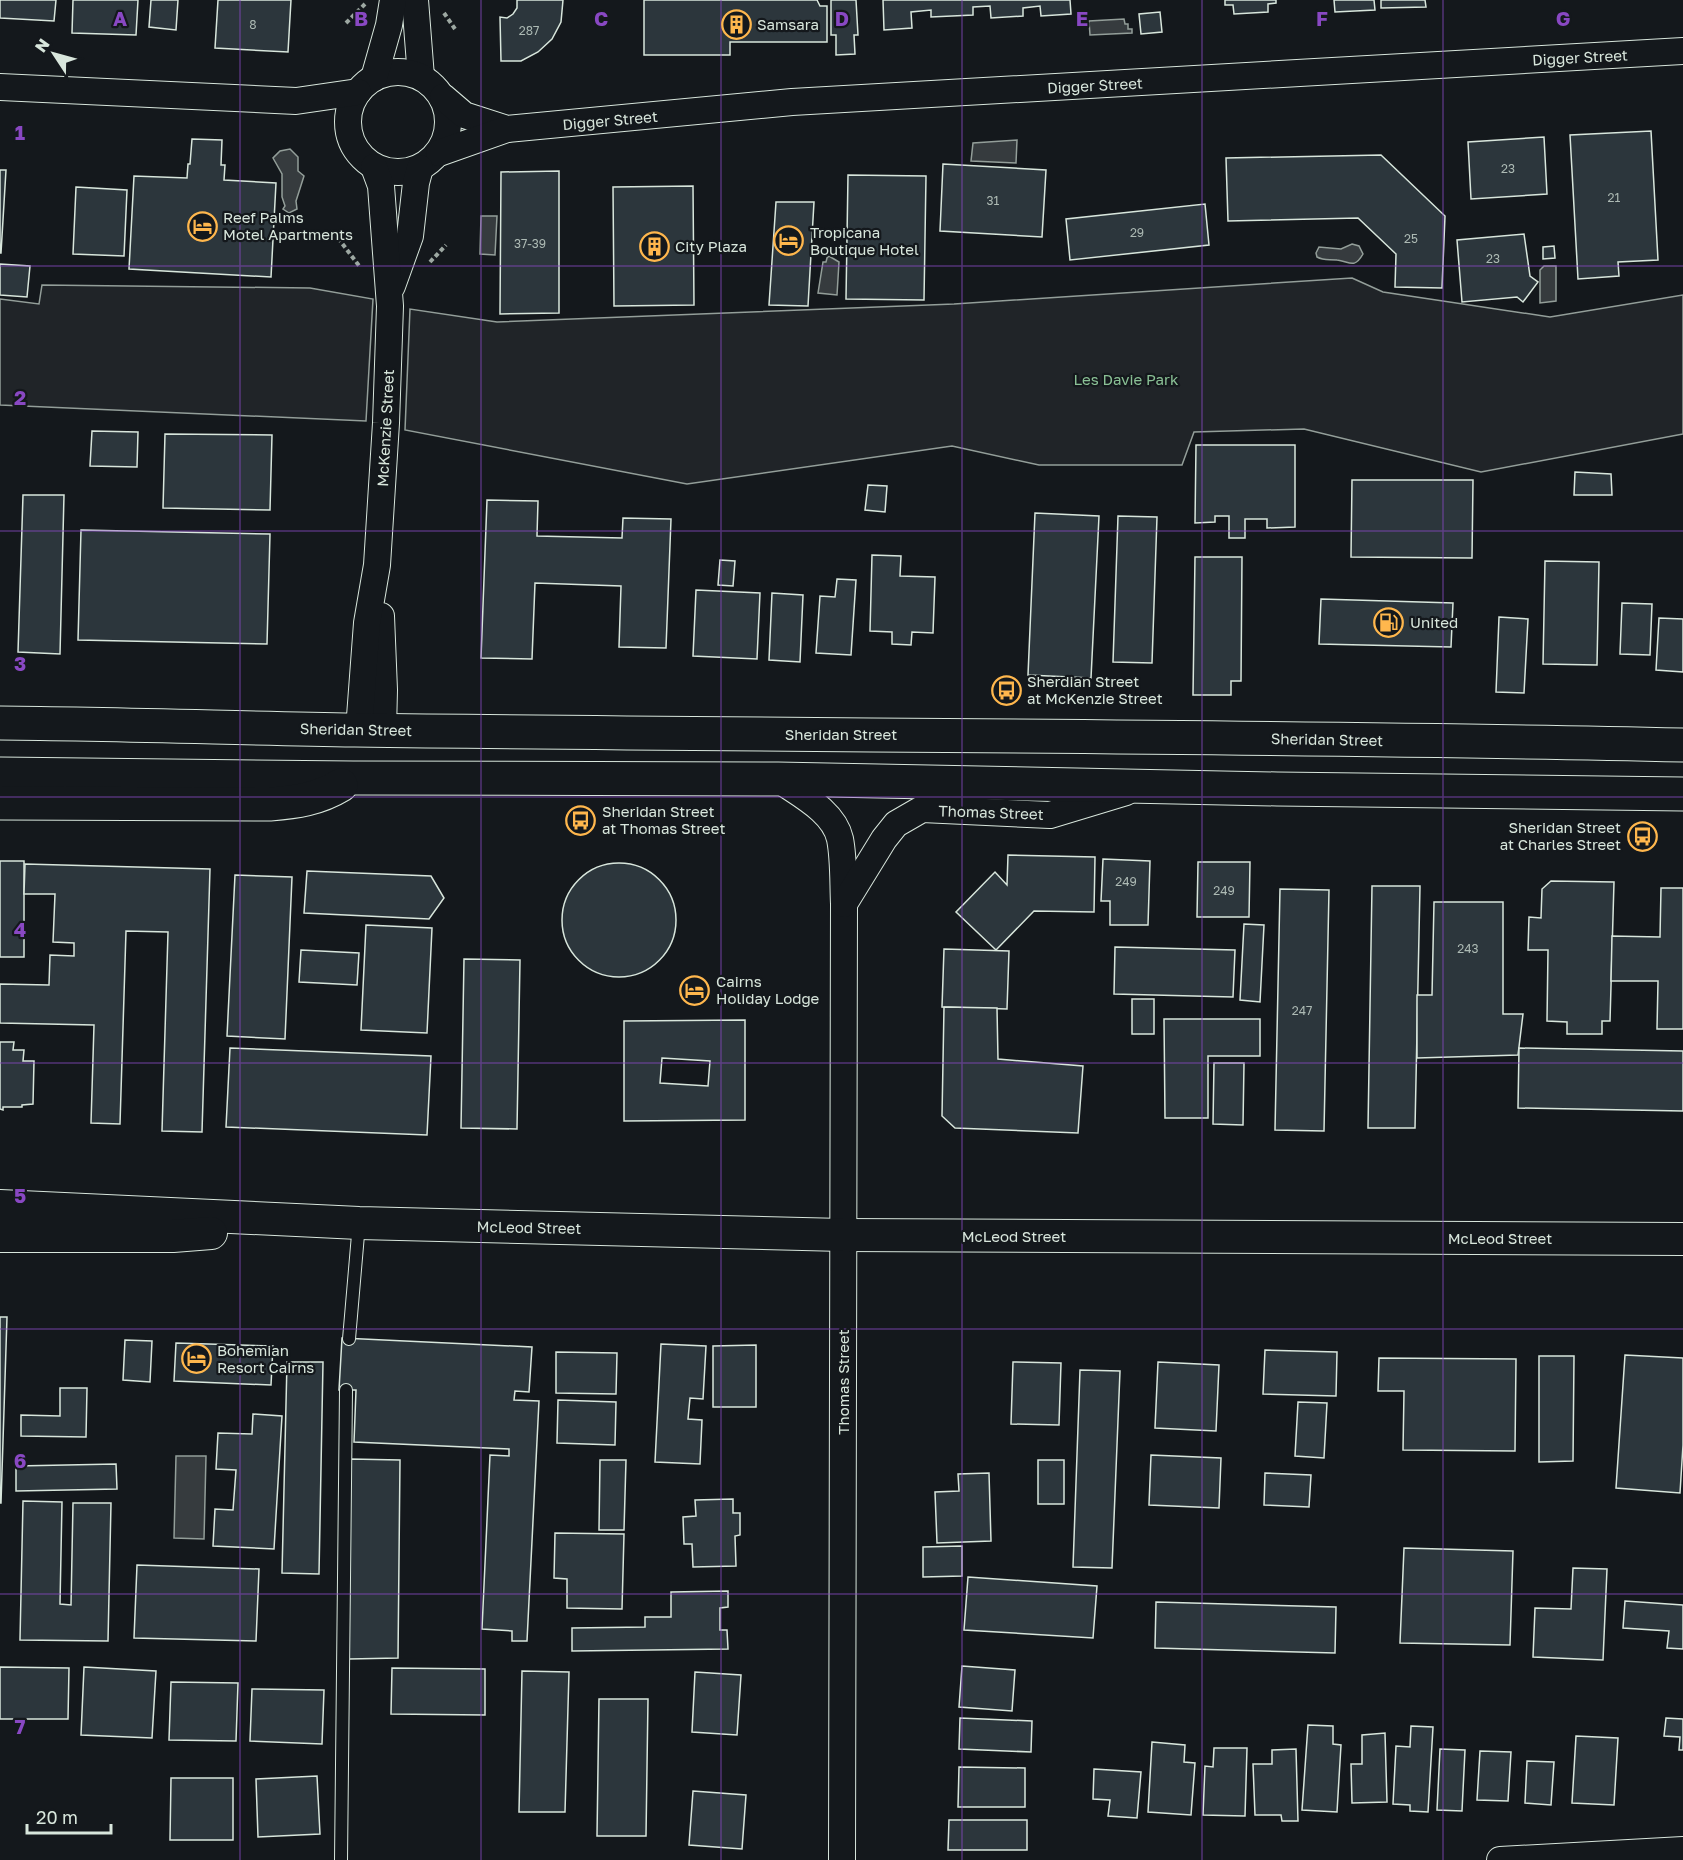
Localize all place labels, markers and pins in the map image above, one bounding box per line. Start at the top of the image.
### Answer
building icon: Samsara [720,8,752,40]
place label: Samsara [757,15,819,33]
place label: Reef Palms Motel Apartments [223,208,353,243]
hotel icon: Reef Palms Motel Apartments [186,210,218,242]
place label: Tropicana Boutique Hotel [810,223,919,258]
hotel icon: Tropicana Boutique Hotel [773,225,805,257]
building icon: City Plaza [638,230,670,262]
place label: City Plaza [675,237,747,255]
fuel station icon: United [1373,606,1405,638]
place label: United [1410,613,1458,631]
place label: Sherdian Street at McKenzie Street [1027,672,1163,707]
bus stop icon: Sherdian Street at McKenzie Street [990,674,1022,706]
place label: Sheridan Street at Thomas Street [602,802,725,837]
bus stop icon: Sheridan Street at Thomas Street [565,804,597,836]
place label: Sheridan Street at Charles Street [1500,818,1621,853]
bus stop icon: Sheridan Street at Charles Street [1626,820,1658,852]
place label: Cairns Holiday Lodge [716,972,820,1007]
hotel icon: Cairns Holiday Lodge [679,974,711,1006]
place label: Bohemian Resort Cairns [217,1341,314,1376]
hotel icon: Bohemian Resort Cairns [180,1343,212,1375]

